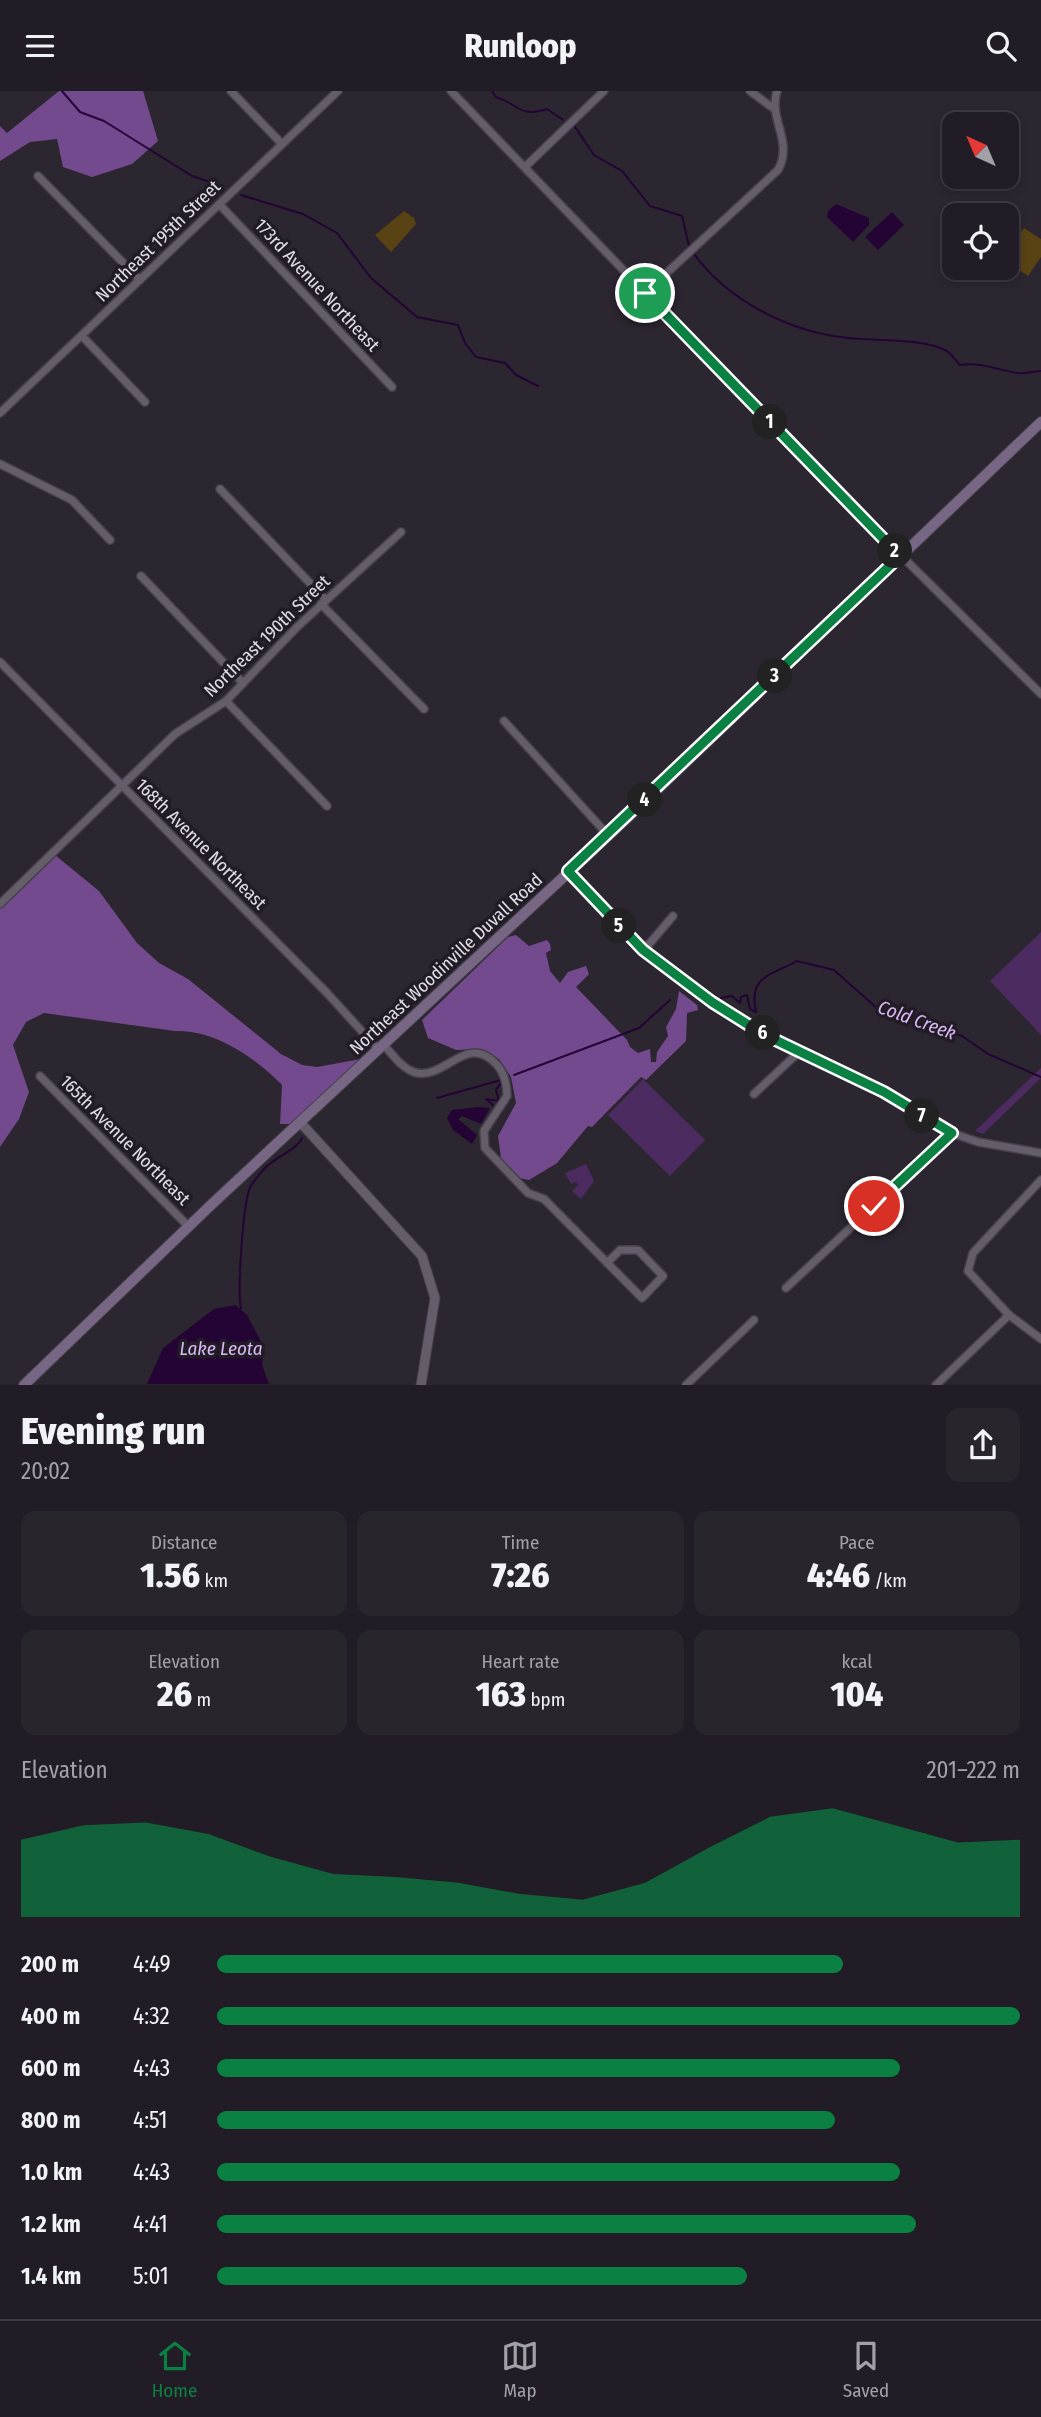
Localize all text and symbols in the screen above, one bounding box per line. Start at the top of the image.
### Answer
icon: menu [21,27,59,65]
text: Runloop [465,27,576,65]
icon: search [982,27,1020,65]
north arrow [942,112,1018,189]
map controls [942,112,1019,280]
street label: Northeast 195th Street [91,176,225,306]
button: locate [942,203,1019,280]
street label: 173rd Avenue Northeast [250,214,384,356]
pin [615,263,675,323]
icon: arrive [626,274,664,312]
pin: 1 [752,405,788,439]
text: 1 [765,410,774,433]
pin: 2 [878,533,912,568]
text: 2 [890,539,899,562]
street label: Northeast 190th Street [200,570,335,702]
pin: 3 [758,659,792,693]
text: 3 [770,664,779,687]
street label: 168th Avenue Northeast [131,774,271,914]
pin: 4 [628,783,662,817]
text: 4 [640,788,649,811]
street label: Northeast Woodinville Duvall Road [345,869,547,1059]
pin: 5 [602,909,636,943]
text: 5 [614,914,623,937]
water label: Cold Creek [875,995,959,1045]
pin: 6 [746,1016,780,1051]
text: 6 [758,1021,767,1044]
street label: 165th Avenue Northeast [55,1070,195,1210]
pin: 7 [904,1098,940,1133]
text: 7 [917,1104,926,1127]
pin [844,1176,904,1236]
icon: check [855,1187,893,1225]
water label: Lake Leota [179,1337,263,1360]
text: Evening run [21,1408,205,1454]
button: share [946,1408,1020,1482]
text: 20:02 [21,1457,70,1485]
text: Distance [151,1531,217,1554]
text: Time [502,1531,539,1554]
text: Pace [839,1531,875,1554]
text: 1.56 [140,1554,200,1596]
text: 7:26 [491,1554,550,1596]
text: 4:46 [807,1554,870,1596]
text: km [200,1569,228,1592]
text: /km [870,1569,907,1592]
text: Elevation [148,1650,220,1673]
text: Heart rate [481,1650,560,1673]
text: kcal [841,1650,872,1673]
text: 26 [157,1673,192,1715]
text: 163 [476,1673,526,1715]
text: 104 [830,1673,883,1715]
text: m [192,1688,211,1711]
text: bpm [526,1688,565,1711]
text: Elevation [21,1756,108,1784]
text: 201–222 m [926,1756,1020,1784]
text: 200 m [21,1950,79,1978]
text: 4:49 [133,1950,171,1978]
text: 400 m [21,2002,80,2030]
text: 4:32 [133,2002,170,2030]
text: 600 m [21,2054,80,2082]
text: 4:43 [133,2054,170,2082]
text: 800 m [21,2106,81,2134]
text: 4:51 [133,2106,168,2134]
text: 1.0 km [21,2158,82,2186]
text: 4:43 [133,2158,170,2186]
text: 1.2 km [21,2210,81,2238]
text: 4:41 [133,2210,168,2238]
text: 1.4 km [21,2262,81,2290]
text: 5:01 [133,2262,169,2290]
tab: Home [152,2337,197,2402]
tab: Map [501,2337,539,2402]
tab: Saved [843,2337,889,2402]

